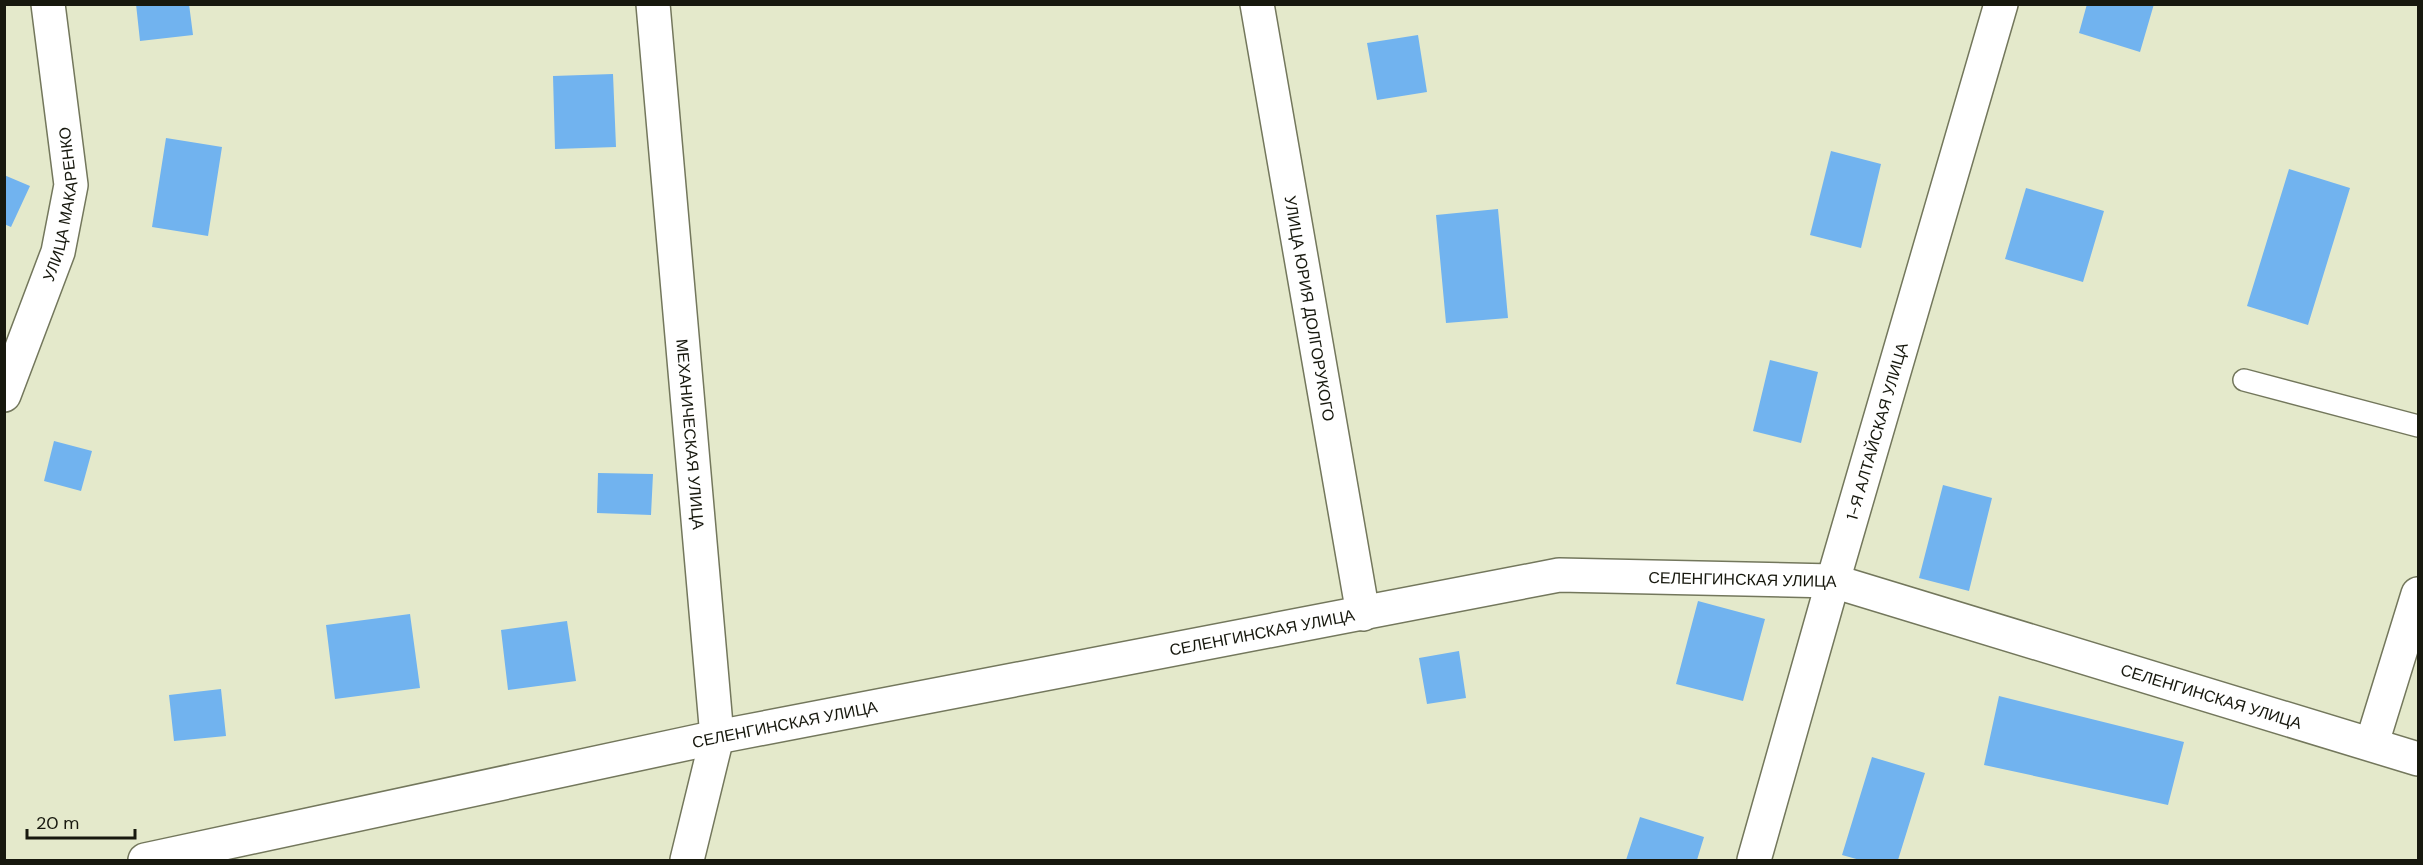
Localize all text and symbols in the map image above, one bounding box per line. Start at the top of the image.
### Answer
street label: УЛИЦА МАКАРЕНКО [37,126,82,284]
street label: УЛИЦА ЮРИЯ ДОЛГОРУКОГО [1280,194,1340,423]
street label: МЕХАНИЧЕСКАЯ УЛИЦА [672,338,709,531]
street label: 1-Я АЛТАЙСКАЯ УЛИЦА [1841,340,1913,522]
street label: СЕЛЕНГИНСКАЯ УЛИЦА [1648,566,1837,592]
street label: СЕЛЕНГИНСКАЯ УЛИЦА [1168,604,1357,660]
street label: СЕЛЕНГИНСКАЯ УЛИЦА [2118,659,2305,734]
street label: СЕЛЕНГИНСКАЯ УЛИЦА [690,696,879,753]
scale bar [27,802,135,840]
text: 20 m [36,811,79,835]

